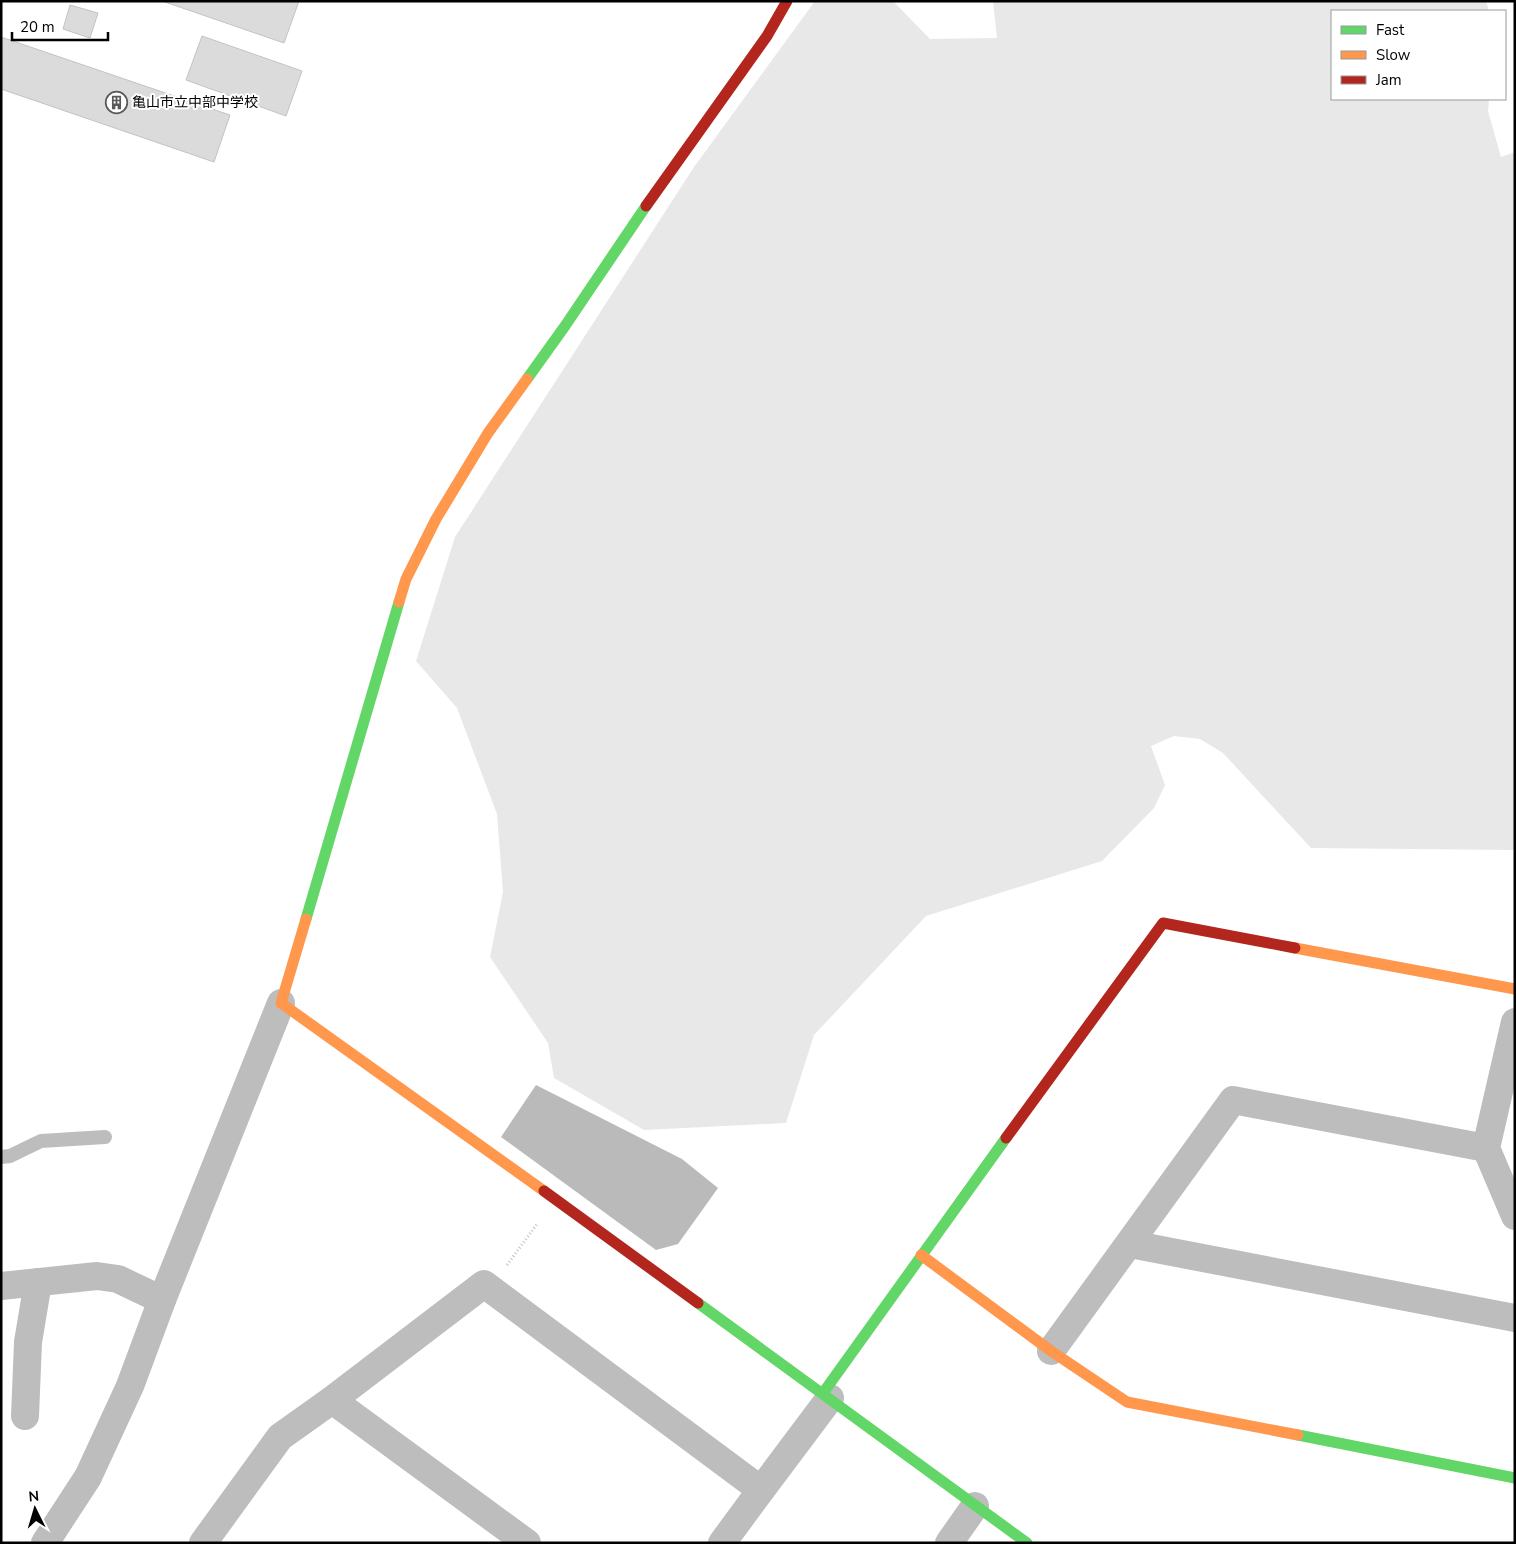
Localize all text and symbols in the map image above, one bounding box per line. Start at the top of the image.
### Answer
scale bar [12,10,109,42]
legend [1331,10,1506,100]
text: 20 m [20,17,55,37]
text: Fast [1376,20,1405,40]
text: Slow [1376,45,1411,65]
text: Jam [1375,70,1402,90]
building icon: 亀山市立中部中学校 [104,90,128,114]
place label: 亀山市立中部中学校 [132,93,258,112]
north arrow [10,1484,60,1534]
text: N [28,1487,40,1506]

